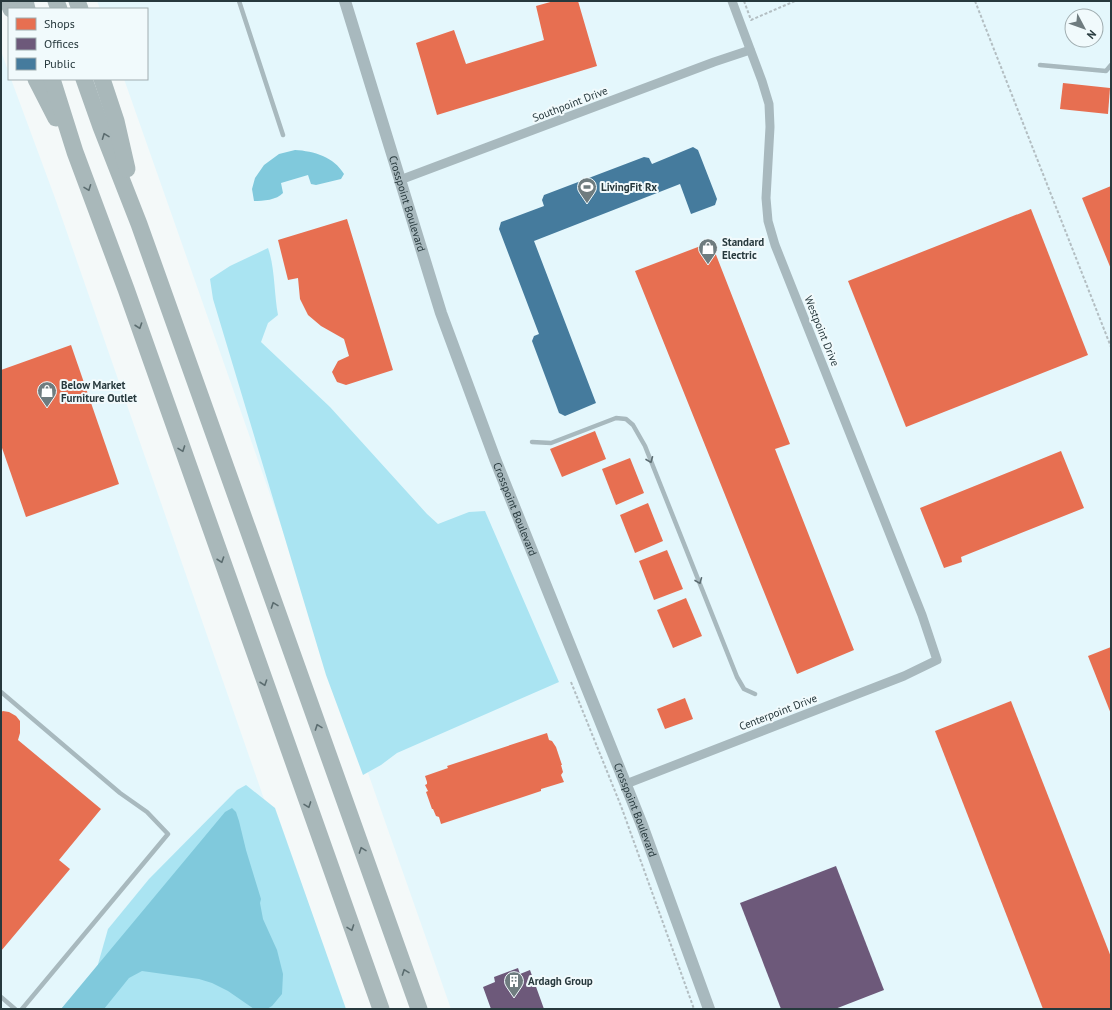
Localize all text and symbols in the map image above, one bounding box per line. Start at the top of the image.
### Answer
legend [8,8,148,80]
north arrow [1064,8,1104,48]
text: Shops [44,16,75,31]
text: N [1084,27,1099,42]
text: Offices [44,36,79,51]
text: Public [44,56,76,71]
street label: Southpoint Drive [530,83,610,125]
one-way arrow [101,132,109,139]
street label: Crosspoint Boulevard [386,154,429,253]
sports icon: LivingFit Rx [576,176,598,204]
place label: LivingFit Rx [601,180,657,194]
one-way arrow [84,185,92,192]
place label: Standard Electric [722,235,764,262]
shop icon: Standard Electric [697,237,719,265]
street label: Westpoint Drive [802,294,843,369]
one-way arrow [134,322,142,329]
place label: Below Market Furniture Outlet [61,378,137,405]
shop icon: Below Market Furniture Outlet [36,380,58,408]
one-way arrow [177,445,186,452]
one-way arrow [646,456,654,463]
street label: Crosspoint Boulevard [490,460,540,558]
one-way arrow [217,557,225,564]
one-way arrow [694,577,702,584]
one-way arrow [271,602,279,609]
one-way arrow [260,679,268,686]
street label: Centerpoint Drive [737,691,819,733]
one-way arrow [314,724,322,731]
street label: Crosspoint Boulevard [611,761,660,859]
one-way arrow [303,802,311,809]
one-way arrow [358,846,366,853]
one-way arrow [347,924,355,931]
one-way arrow [402,969,410,976]
building icon: Ardagh Group [503,970,525,998]
place label: Ardagh Group [528,974,593,988]

